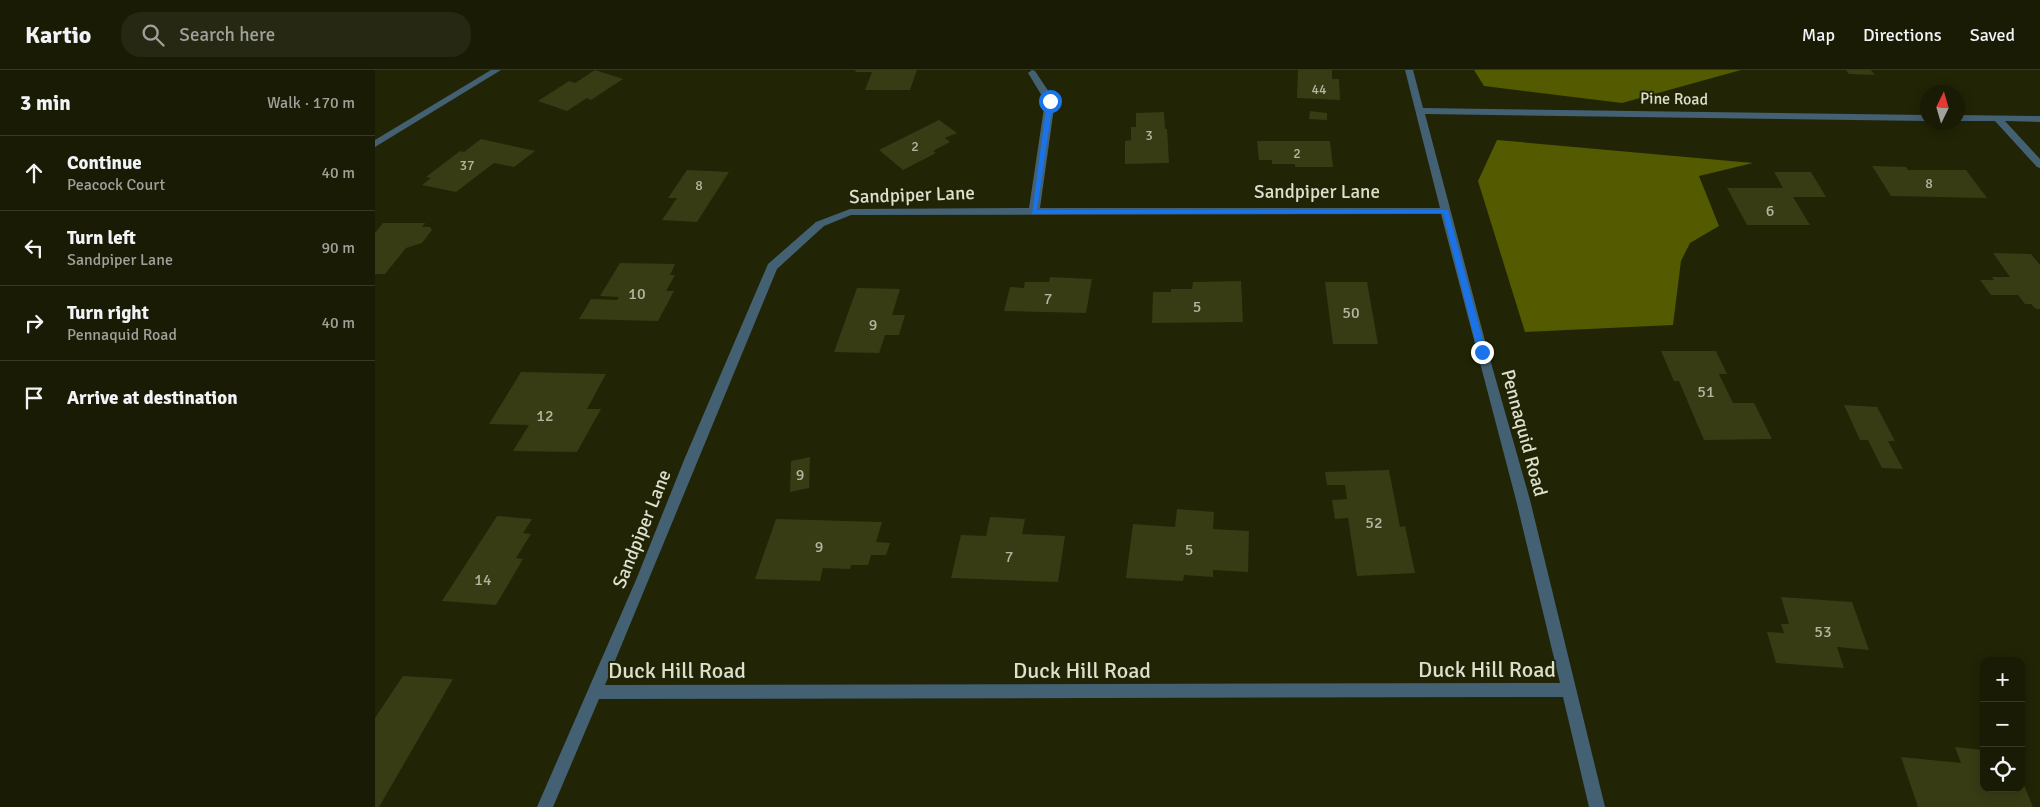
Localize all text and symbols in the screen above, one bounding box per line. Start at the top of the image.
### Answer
search box [121,12,471,57]
text: Kartio [25,20,91,50]
icon: search [139,21,167,49]
text: Search here [179,23,275,47]
text: Map [1802,24,1835,46]
text: Directions [1863,24,1942,46]
text: Saved [1970,24,2015,46]
house number: 44 [1311,81,1327,98]
north arrow [1920,85,1965,130]
street label: Pine Road [1640,88,1708,110]
text: 3 min [20,90,71,116]
route start [1039,90,1062,113]
text: Walk · 170 m [267,93,355,113]
house number: 3 [1145,127,1153,144]
house number: 2 [911,138,919,155]
house number: 2 [1293,145,1301,162]
text: Continue [67,151,142,175]
house number: 37 [459,157,475,174]
icon: ahead [20,159,48,187]
text: 40 m [321,163,355,183]
text: Peacock Court [67,175,165,195]
house number: 8 [1925,175,1933,192]
house number: 8 [695,177,703,194]
street label: Sandpiper Lane [1254,180,1380,204]
street label: Sandpiper Lane [849,181,975,209]
house number: 6 [1766,201,1774,221]
text: Turn left [67,226,136,250]
icon: left [20,234,48,262]
text: 90 m [321,238,355,258]
text: Sandpiper Lane [67,250,173,270]
house number: 10 [628,284,646,304]
house number: 7 [1044,289,1052,309]
house number: 5 [1193,297,1201,317]
text: Turn right [67,301,149,325]
house number: 50 [1342,303,1360,323]
icon: right [20,309,48,337]
text: 40 m [321,313,355,333]
house number: 9 [869,315,877,335]
text: Pennaquid Road [67,325,177,345]
route end [1471,341,1494,364]
street label: Pennaquid Road [1496,367,1552,499]
house number: 51 [1697,382,1715,402]
icon: arrive [20,384,48,412]
text: Arrive at destination [67,386,238,410]
house number: 12 [536,406,554,426]
house number: 9 [796,465,804,485]
street label: Sandpiper Lane [607,466,677,592]
house number: 52 [1365,513,1383,533]
house number: 9 [815,537,823,557]
house number: 5 [1185,540,1193,560]
house number: 7 [1005,547,1013,567]
house number: 14 [474,570,492,590]
house number: 53 [1814,622,1832,642]
street label: Duck Hill Road [1418,656,1556,683]
street label: Duck Hill Road [608,657,746,684]
street label: Duck Hill Road [1013,657,1151,684]
map controls [1980,657,2025,792]
button: + [1980,657,2025,702]
button: − [1980,702,2025,747]
button: locate [1980,747,2025,792]

